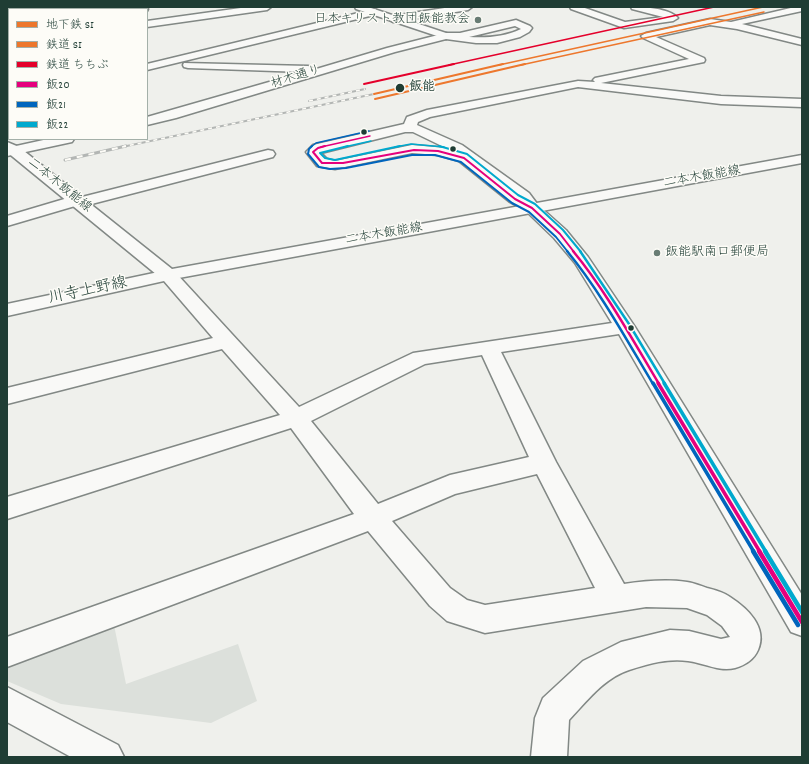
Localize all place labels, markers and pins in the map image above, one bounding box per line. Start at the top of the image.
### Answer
place label: 日本キリスト教団飯能教会 [314,12,470,28]
marker: 日本キリスト教団飯能教会 [473,15,483,25]
place label: 飯能 [409,80,435,96]
marker: 飯能 [394,82,406,94]
unlabelled marker [359,127,369,137]
unlabelled marker [448,144,458,154]
place label: 飯能駅南口郵便局 [665,245,769,261]
marker: 飯能駅南口郵便局 [652,248,662,258]
unlabelled marker [626,323,636,333]

